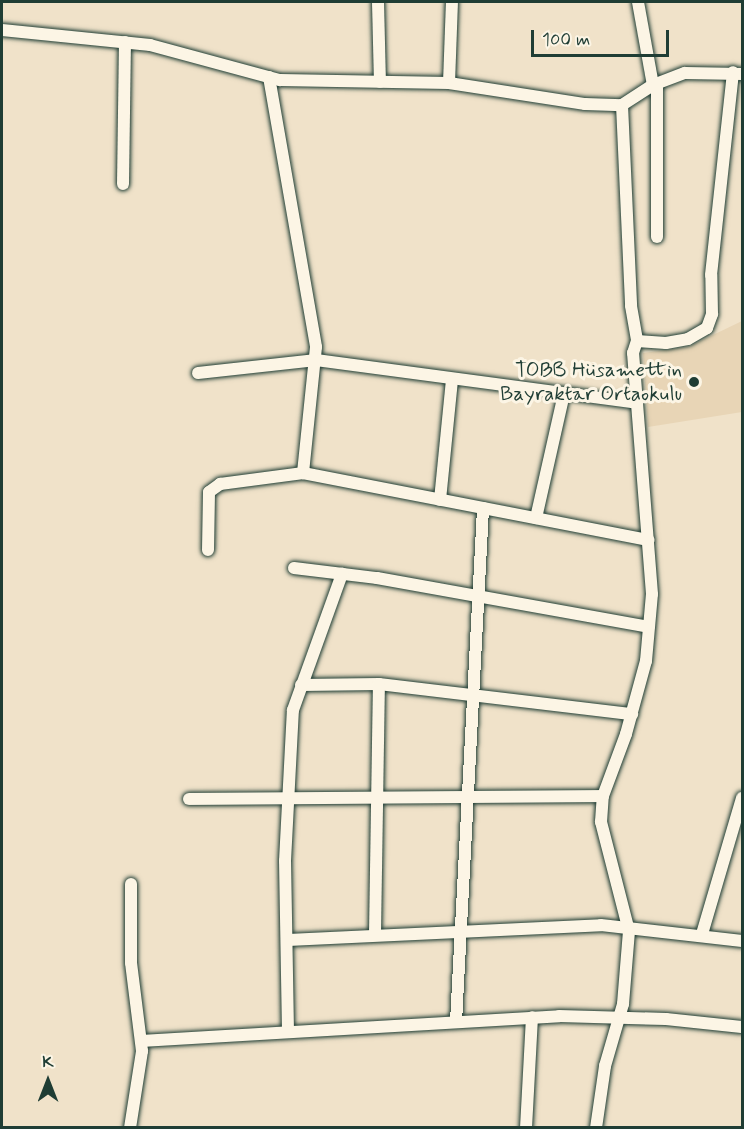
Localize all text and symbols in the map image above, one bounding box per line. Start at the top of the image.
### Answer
scale bar [534,18,672,56]
text: 100 m [542,28,590,52]
place label: TOBB Hüsamettin Bayraktar Ortaokulu [500,357,682,407]
marker: TOBB Hüsamettin Bayraktar Ortaokulu [687,375,701,389]
north arrow [18,1051,78,1111]
text: K [42,1052,54,1073]

